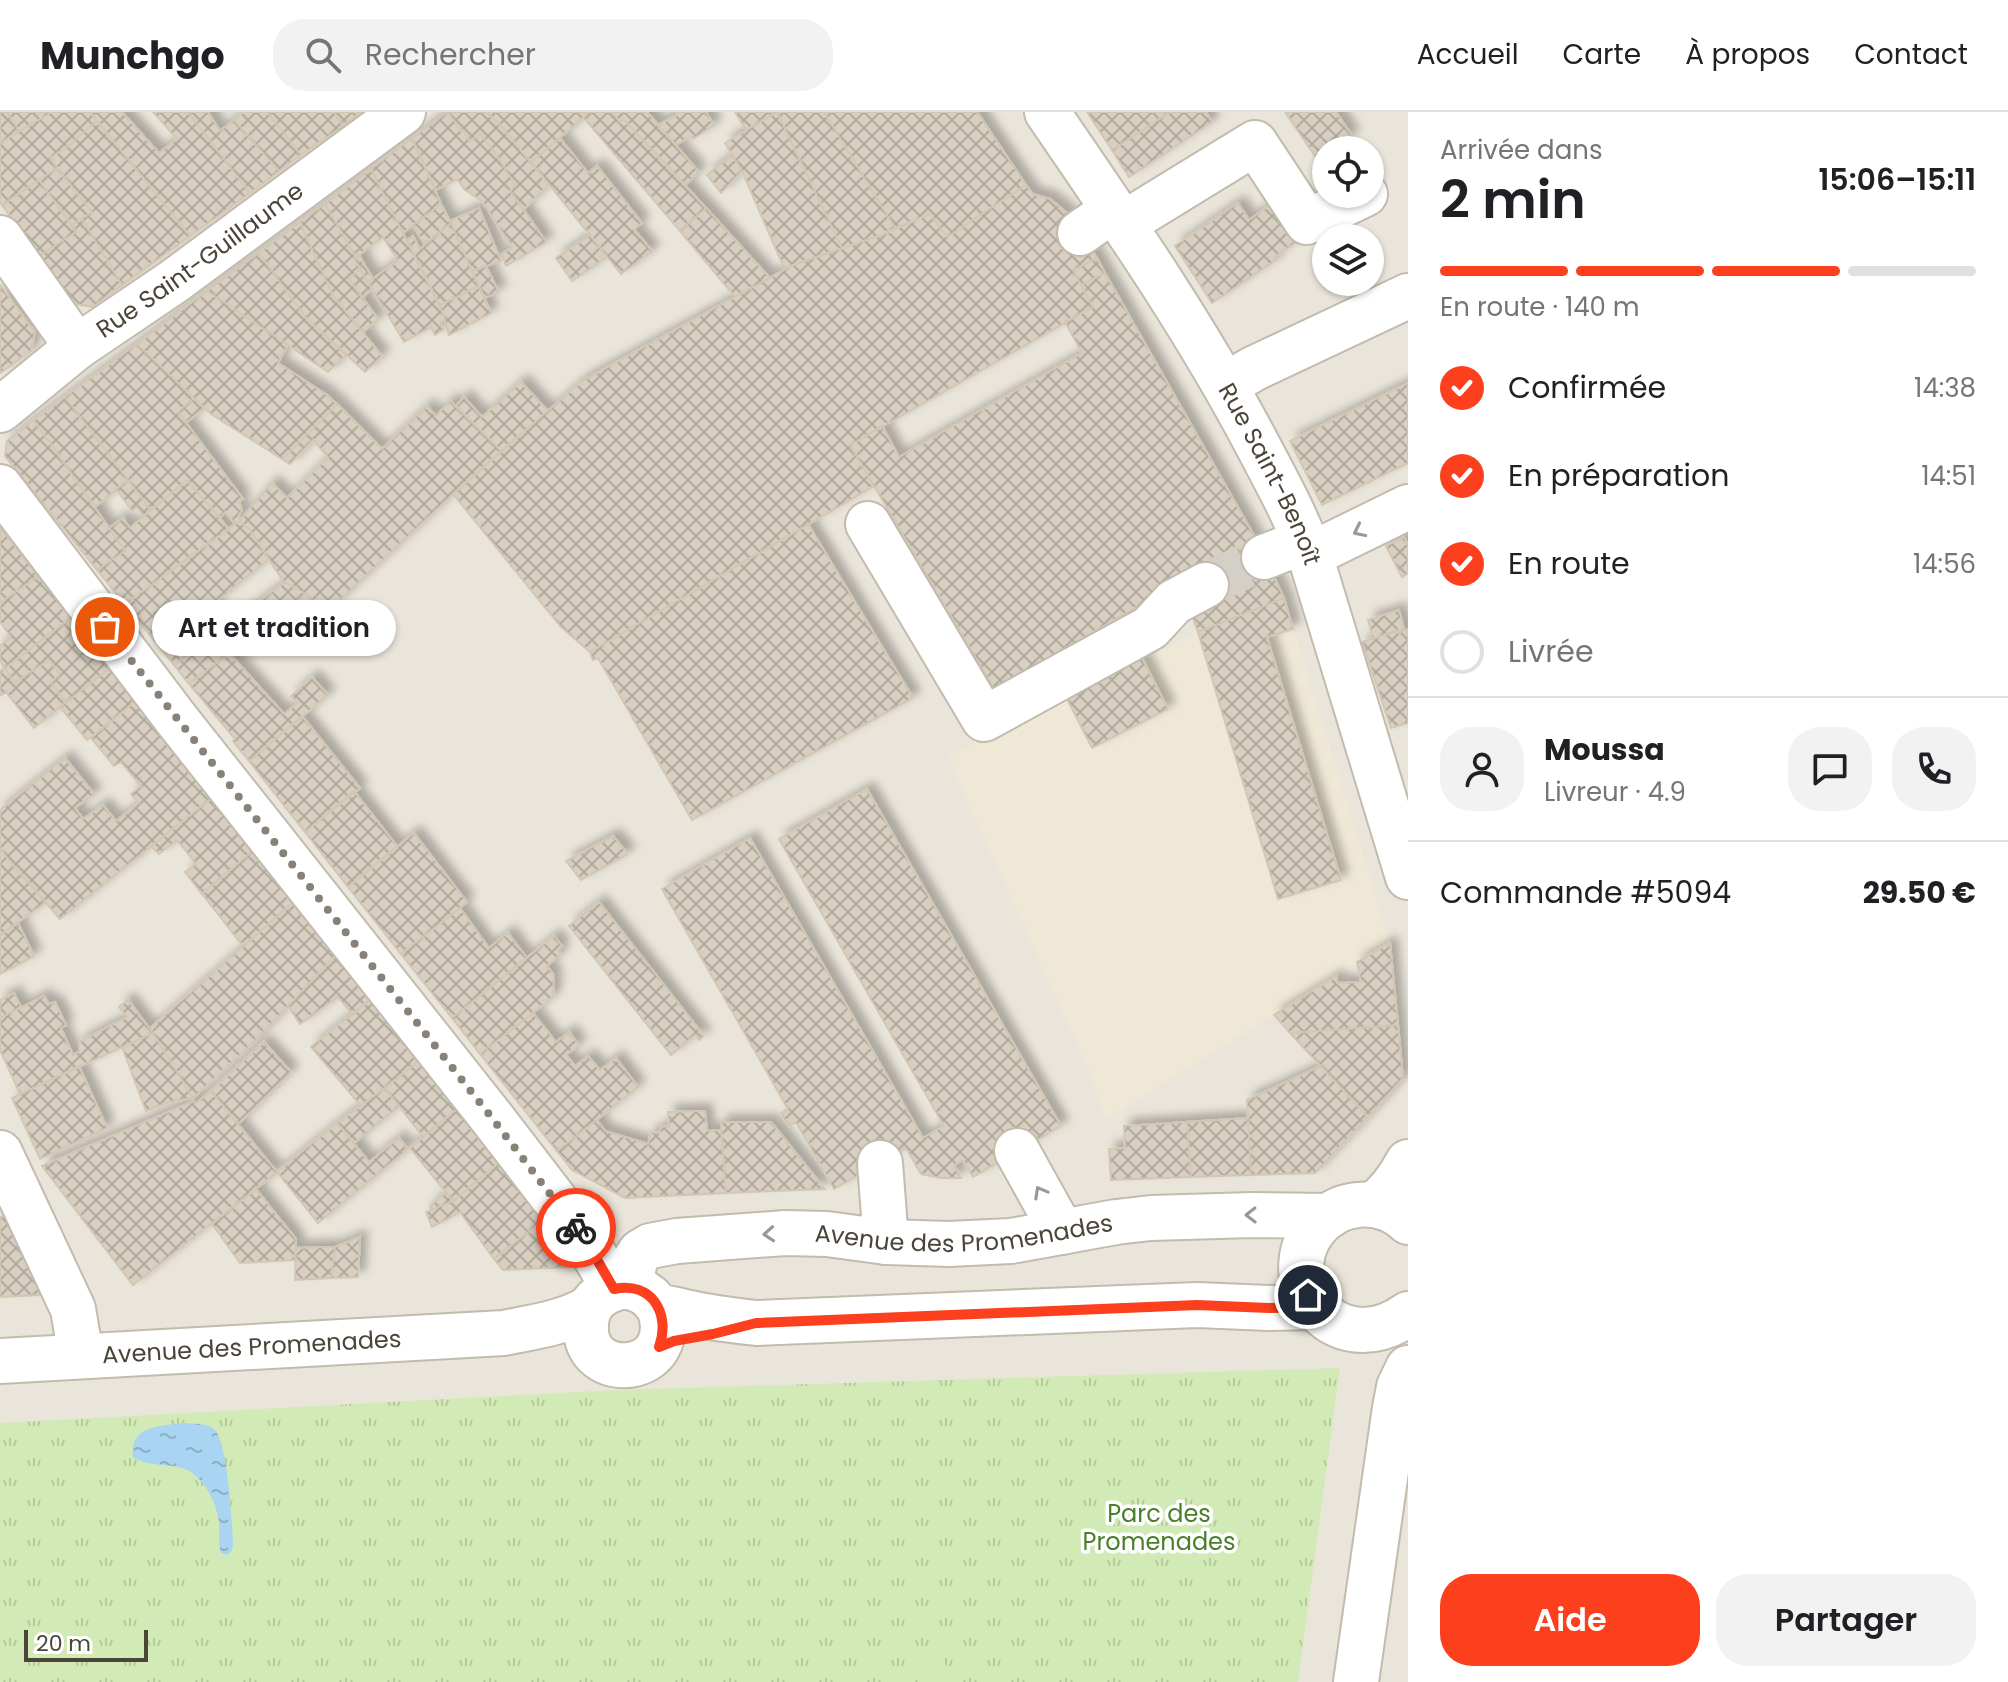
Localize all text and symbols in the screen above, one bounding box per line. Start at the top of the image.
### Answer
search box [273,19,833,91]
text: Munchgo [40,29,225,82]
icon: search [301,33,345,77]
text: Rechercher [365,33,536,76]
text: Accueil [1417,35,1519,74]
text: Carte [1563,35,1641,74]
text: À propos [1685,35,1810,74]
text: Contact [1854,35,1968,74]
text: Arrivée dans [1440,132,1602,168]
map controls [1312,136,1384,296]
button: locate [1312,136,1384,208]
text: 15:06–15:11 [1819,158,1976,201]
text: 2 min [1440,163,1586,236]
street label: Rue Saint-Guillaume [89,174,310,345]
button: layers [1312,224,1384,296]
text: En route · 140 m [1440,289,1640,325]
icon: check [1440,366,1484,410]
text: Confirmée [1508,366,1666,409]
text: 14:38 [1914,370,1976,406]
street label: Rue Saint-Benoît [1211,377,1329,569]
icon: check [1440,454,1484,498]
text: En préparation [1508,454,1729,497]
text: 14:51 [1921,458,1976,494]
one-way arrow [1352,521,1367,537]
icon: check [1440,542,1484,586]
text: En route [1508,542,1630,585]
text: 14:56 [1913,546,1976,582]
pin [71,593,139,661]
callout: Art et tradition [153,599,397,655]
icon: bag [83,605,127,649]
text: Art et tradition [178,610,370,646]
text: Livrée [1508,630,1594,673]
button: person [1440,727,1524,811]
button: chat [1788,727,1872,811]
button: phone [1892,727,1976,811]
text: Moussa [1544,728,1665,771]
text: Livreur · 4.9 [1544,774,1686,810]
text: Commande #5094 [1440,871,1731,914]
text: 29.50 € [1863,871,1976,914]
one-way arrow [1034,1186,1050,1201]
courier [536,1188,616,1268]
icon: bike [554,1206,598,1250]
street label: Avenue des Promenades [814,1206,1115,1260]
one-way arrow [1244,1207,1257,1224]
one-way arrow [762,1225,775,1242]
pin [1274,1261,1342,1329]
icon: home [1286,1273,1330,1317]
street label: Avenue des Promenades [101,1322,402,1371]
park label: Parc des Promenades [1082,1497,1236,1558]
button: Aide [1440,1574,1700,1666]
button: Partager [1716,1574,1976,1666]
scale bar [24,1626,148,1662]
text: 20 m [36,1628,91,1659]

